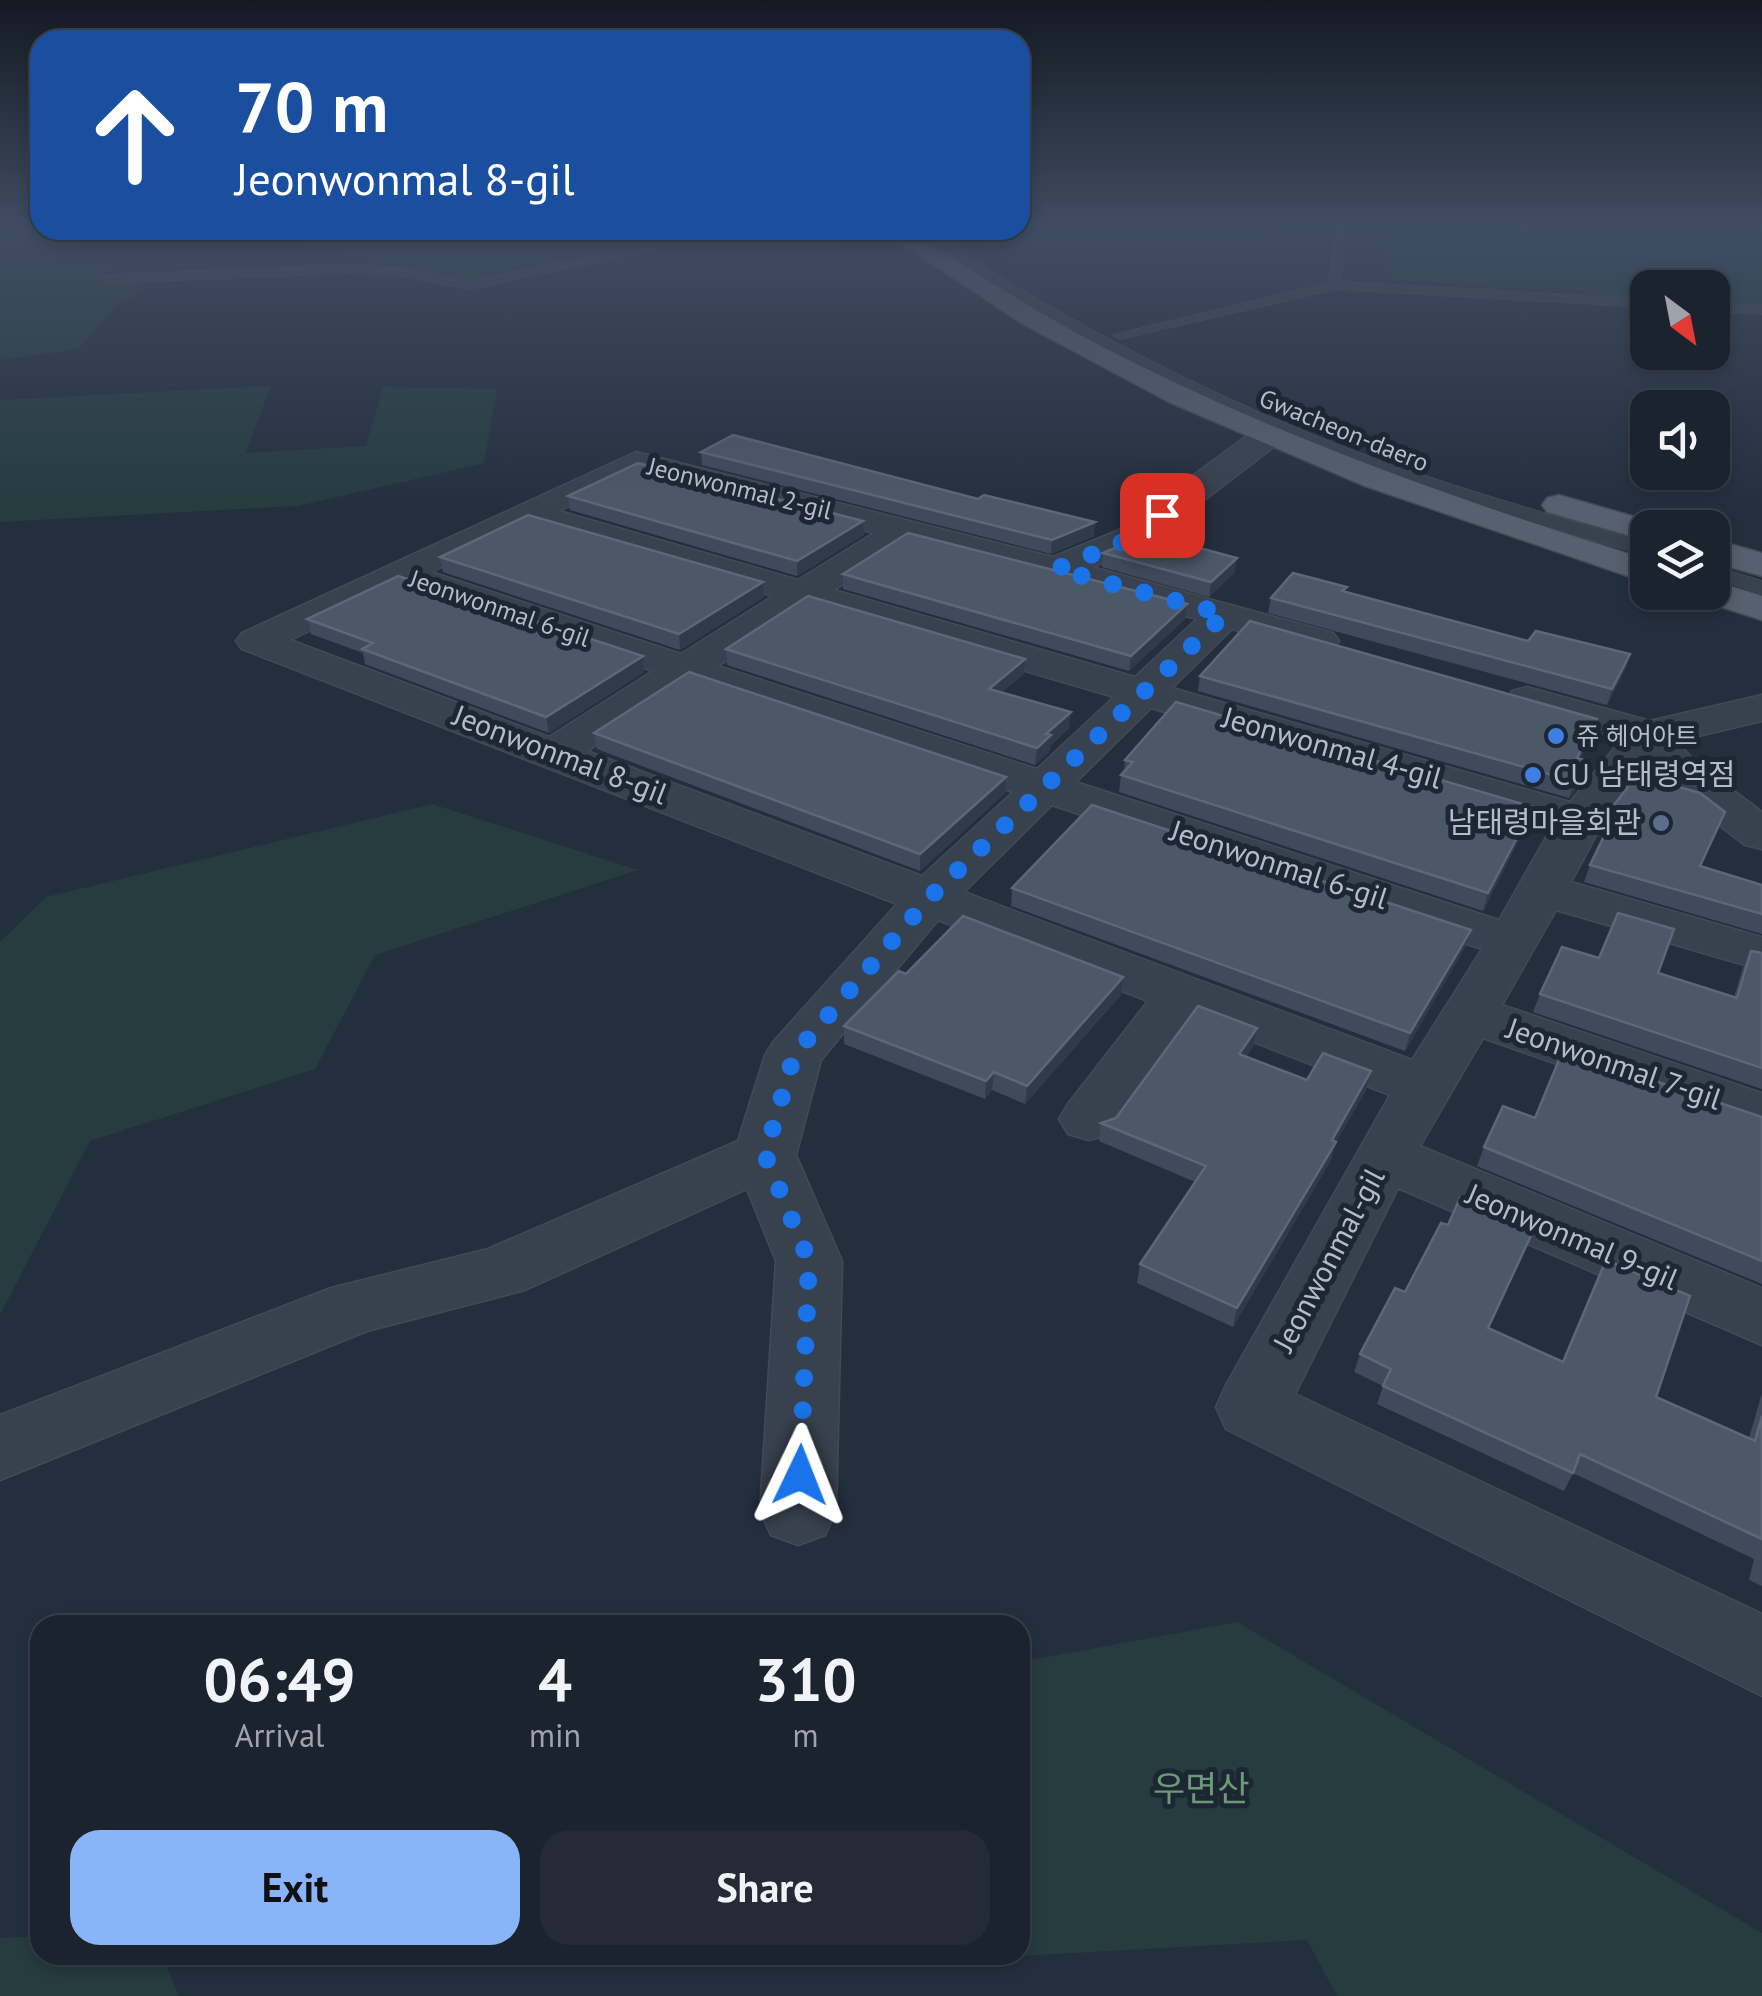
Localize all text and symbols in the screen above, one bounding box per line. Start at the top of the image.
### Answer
text: 70 m [235,61,388,151]
icon: ahead [70,70,200,200]
text: Jeonwonmal 8-gil [235,149,575,207]
north arrow [1630,270,1730,370]
map controls [1630,270,1730,610]
street label: Gwacheon-daero [1255,381,1433,479]
button: sound [1630,390,1730,490]
street label: Jeonwonmal 2-gil [644,449,836,527]
pin [1120,473,1205,558]
icon: arrive [1135,488,1190,543]
button: layers [1630,510,1730,610]
street label: Jeonwonmal 6-gil [405,562,595,654]
street label: Jeonwonmal 8-gil [446,694,673,812]
street label: Jeonwonmal 4-gil [1216,696,1447,797]
place label: 쥬 헤어아트 [1576,720,1698,752]
marker: 쥬 헤어아트 [1545,725,1567,747]
place label: CU 남태령역점 [1553,754,1736,793]
marker: CU 남태령역점 [1522,764,1544,786]
place label: 남태령마을회관 [1448,802,1641,841]
street label: Jeonwonmal 6-gil [1164,809,1393,917]
marker: 남태령마을회관 [1650,812,1672,834]
street label: Jeonwonmal 7-gil [1500,1007,1727,1118]
street label: Jeonwonmal-gil [1262,1161,1392,1359]
street label: Jeonwonmal 9-gil [1459,1173,1685,1298]
position arrow [748,1423,852,1527]
text: 06:49 [203,1640,356,1718]
text: 4 [538,1640,572,1718]
text: 310 [755,1640,857,1718]
text: Arrival [235,1714,324,1756]
text: min [529,1714,581,1756]
text: m [793,1714,819,1756]
park label: 우면산 [1153,1765,1249,1811]
button: Exit [70,1830,520,1945]
button: Share [540,1830,990,1945]

